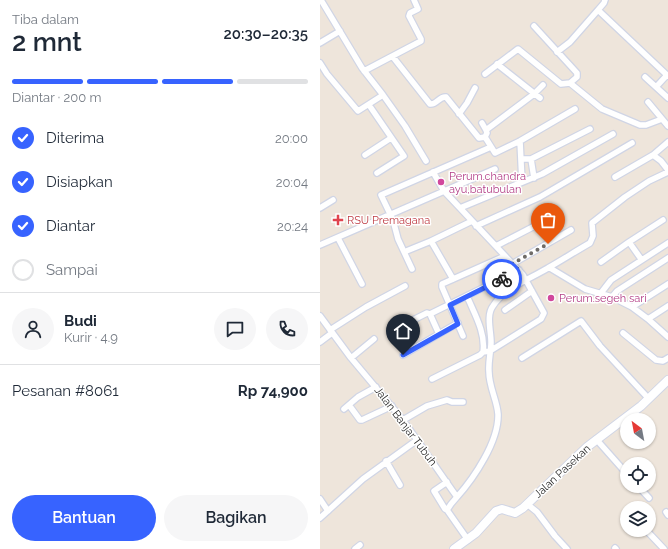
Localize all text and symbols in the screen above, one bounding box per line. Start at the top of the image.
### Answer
text: Tiba dalam [12,12,79,27]
text: 20:30–20:35 [224,25,308,43]
text: 2 mnt [12,27,82,57]
text: Diantar · 200 m [12,90,101,105]
icon: check [12,127,34,149]
text: Diterima [46,129,104,147]
text: 20:00 [275,131,308,146]
place label: Perum.chandra ayu,batubulan [449,170,526,196]
icon: check [12,171,34,193]
text: Disiapkan [46,173,113,191]
text: 20:04 [276,175,308,190]
marker: Perum.chandra ayu,batubulan [436,177,446,187]
pin [531,203,565,244]
icon: bag [537,209,559,231]
marker: RSU Premagana [332,214,344,226]
place label: RSU Premagana [347,214,430,227]
icon: check [12,215,34,237]
text: Diantar [46,217,95,235]
text: 20:24 [277,219,308,234]
courier [482,259,522,299]
text: Sampai [46,261,98,279]
icon: bike [491,268,513,290]
place label: Perum.segeh sari [559,292,647,305]
marker: Perum.segeh sari [546,293,556,303]
button: person [12,308,54,350]
button: chat [214,308,256,350]
button: phone [266,308,308,350]
text: Budi [64,312,97,330]
pin [386,314,420,355]
icon: home [392,320,414,342]
text: Kurir · 4.9 [64,330,118,345]
text: Pesanan #8061 [12,382,119,400]
text: Rp 74,900 [238,382,308,400]
street label: Jalan Banjar Tubuh [372,384,440,468]
north arrow [620,413,656,449]
map controls [620,413,656,537]
street label: Jalan Pasekan [532,442,593,501]
button: locate [620,457,656,493]
button: Bantuan [12,495,156,541]
button: Bagikan [164,495,308,541]
button: layers [620,501,656,537]

